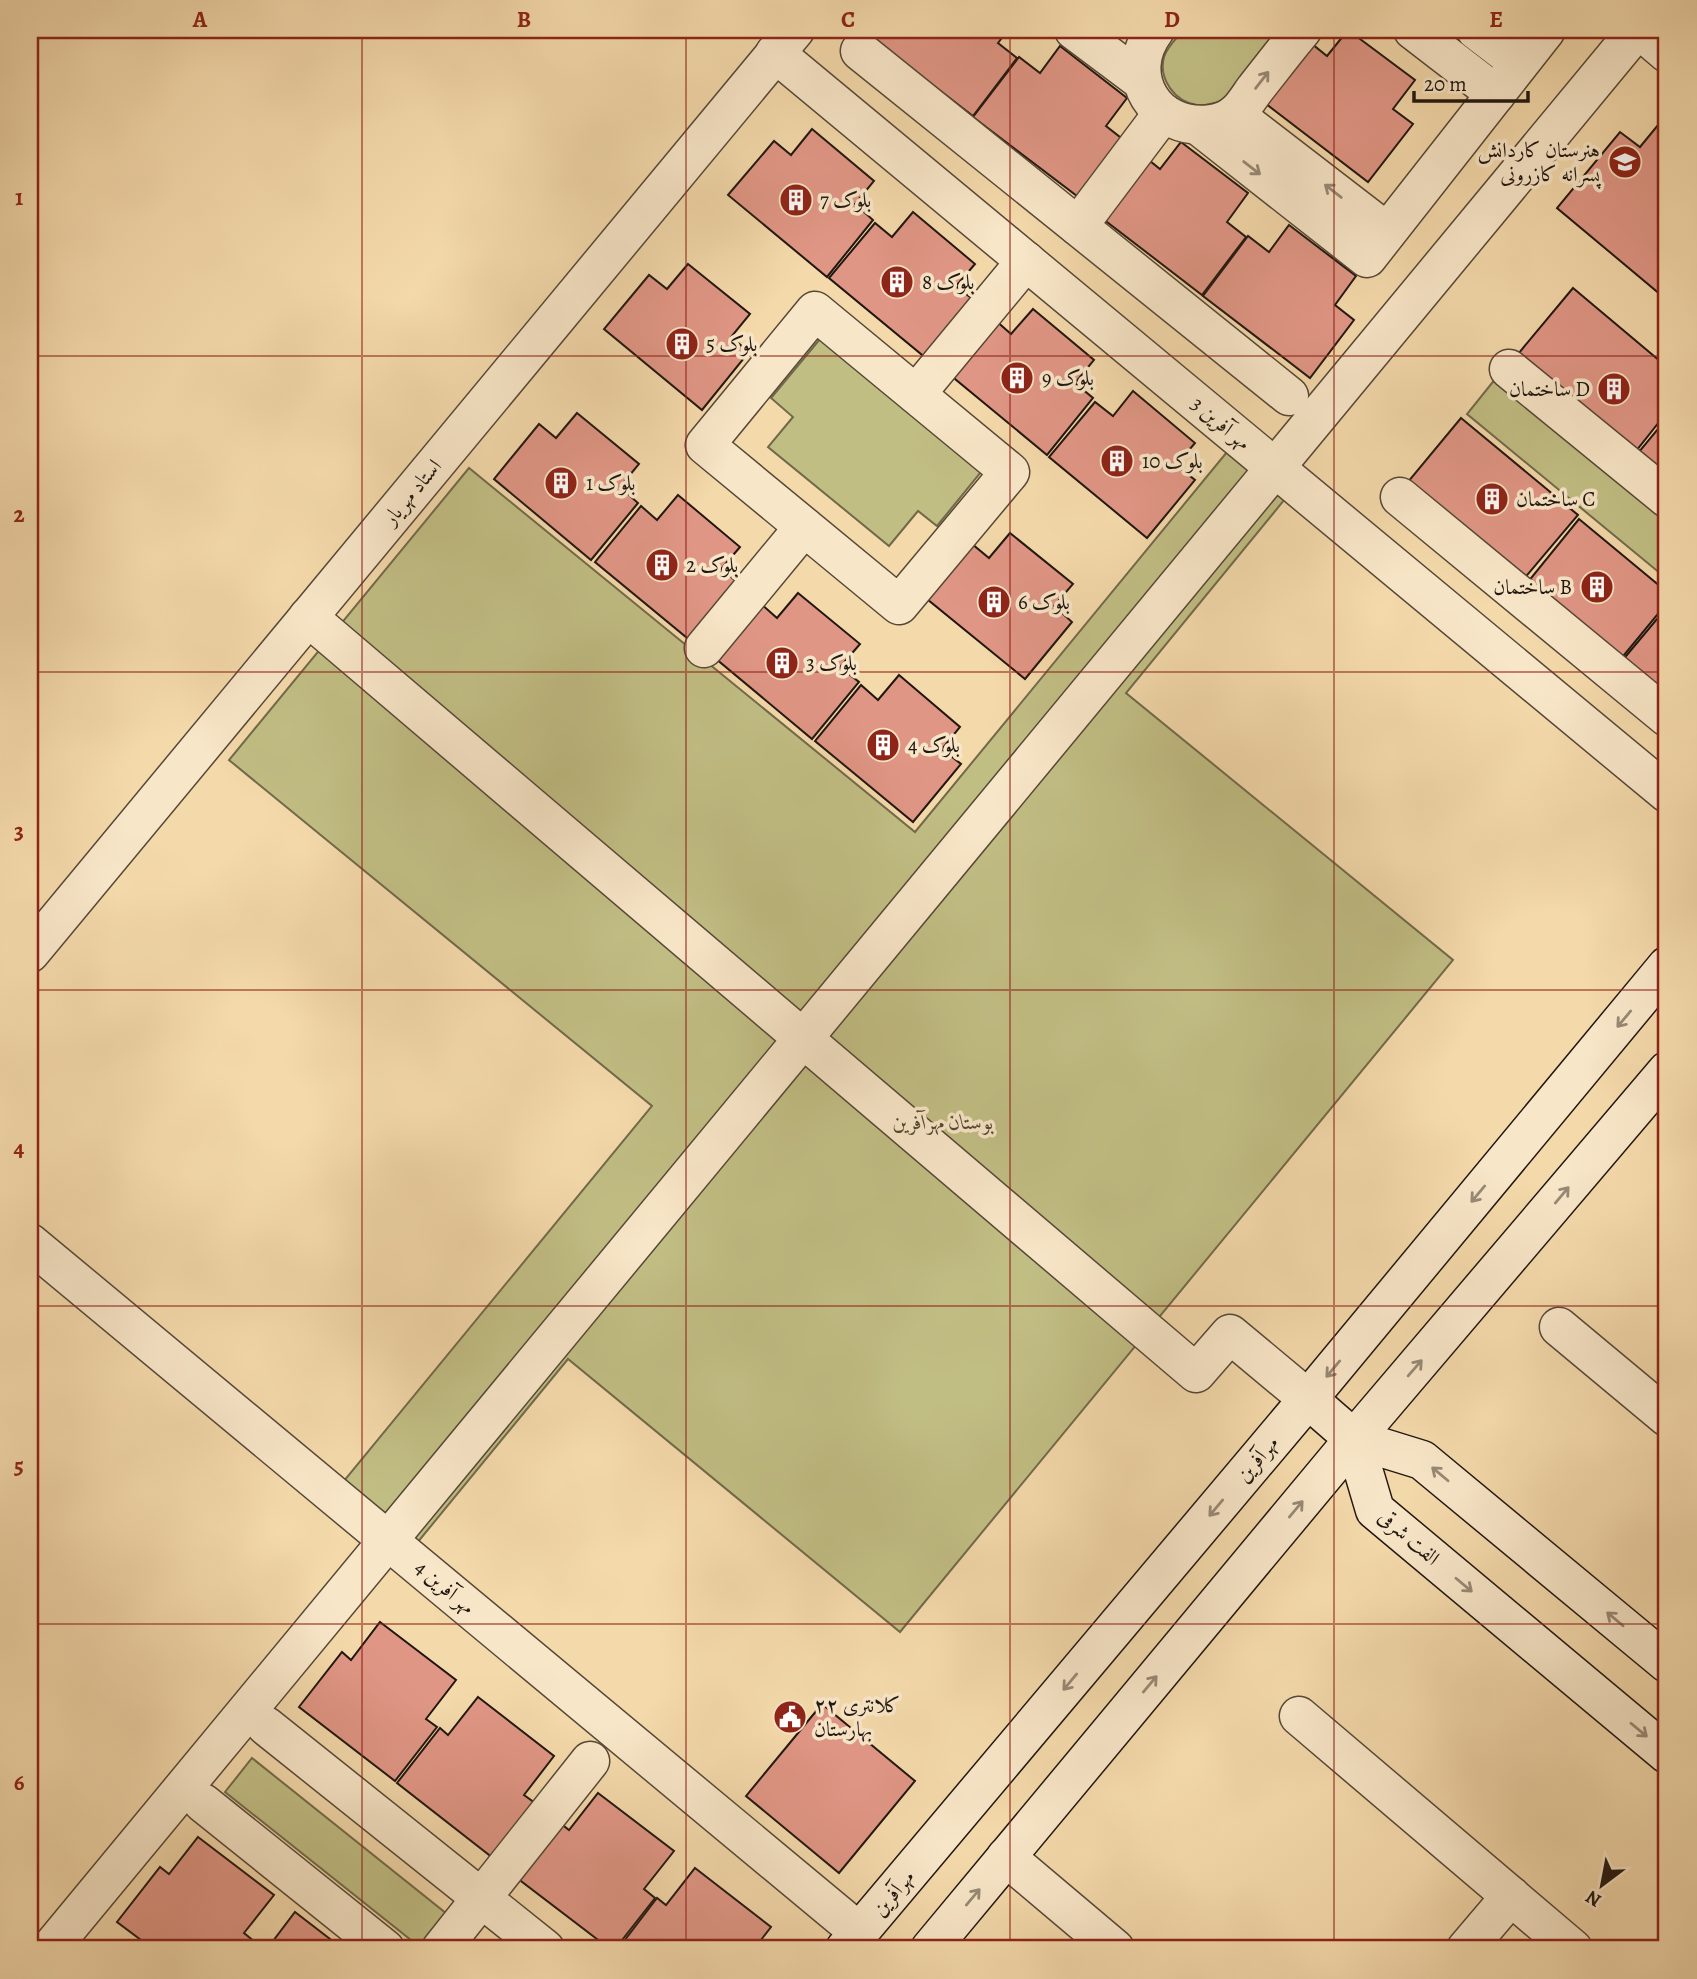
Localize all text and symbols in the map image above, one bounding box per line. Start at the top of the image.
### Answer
text: A [192,4,208,35]
text: B [517,4,531,35]
text: C [841,4,855,35]
text: D [1164,4,1180,35]
text: E [1489,4,1503,35]
scale bar [1414,60,1527,104]
text: 20 m [1424,70,1467,98]
one-way arrow [1255,71,1270,89]
place label: هنرستان کاردانش پسرانه کازرونی [1478,136,1601,189]
school or university icon: هنرستان کاردانش پسرانه کازرونی [1606,143,1644,181]
one-way arrow [1243,160,1261,175]
building icon: بلوک 7 [777,181,815,219]
text: 1 [15,182,23,213]
one-way arrow [1324,183,1343,198]
place label: بلوک 7 [820,186,871,214]
building icon: بلوک 8 [878,263,916,301]
place label: بلوک 8 [922,268,975,296]
building icon: بلوک 5 [663,325,701,363]
place label: بلوک 5 [706,330,757,358]
building icon: بلوک 9 [998,359,1036,397]
place label: بلوک 9 [1042,364,1094,392]
building icon: ساختمان D [1595,370,1633,408]
place label: ساختمان D [1509,375,1590,403]
street label: مهر آفرین 3 [1185,390,1257,456]
building icon: بلوک 10 [1098,442,1136,480]
place label: بلوک 10 [1142,447,1203,475]
street label: استاد مهریار [375,453,448,532]
building icon: بلوک 1 [542,464,580,502]
place label: بلوک 1 [586,469,636,497]
building icon: ساختمان C [1473,480,1511,518]
place label: ساختمان C [1516,485,1595,513]
text: 2 [13,499,25,530]
building icon: بلوک 2 [643,546,681,584]
place label: بلوک 2 [686,551,738,579]
building icon: ساختمان B [1578,568,1616,606]
place label: ساختمان B [1493,573,1572,601]
building icon: بلوک 6 [975,583,1013,621]
place label: بلوک 6 [1018,588,1070,616]
building icon: بلوک 3 [763,644,801,682]
place label: بلوک 3 [806,649,857,677]
building icon: بلوک 4 [864,726,902,764]
place label: بلوک 4 [908,731,960,759]
text: 3 [14,816,24,847]
one-way arrow [1616,1009,1631,1027]
park label: بوستان مهرآفرین [892,1108,994,1136]
text: 4 [14,1133,25,1164]
one-way arrow [1470,1184,1486,1202]
one-way arrow [1554,1187,1570,1205]
one-way arrow [1325,1359,1341,1377]
one-way arrow [1407,1360,1423,1378]
street label: مهرآفرین [1229,1430,1285,1488]
text: 5 [14,1450,24,1481]
one-way arrow [1431,1466,1449,1482]
one-way arrow [1208,1498,1224,1516]
one-way arrow [1288,1501,1304,1519]
street label: الفت شرقی [1372,1503,1446,1571]
street label: مهر آفرین 4 [409,1554,481,1620]
one-way arrow [1455,1577,1473,1593]
one-way arrow [1606,1612,1624,1627]
one-way arrow [1062,1672,1078,1690]
one-way arrow [1142,1676,1158,1694]
place label: کلانتری ۲۲ بهارستان [814,1691,901,1743]
public building icon: کلانتری ۲۲ بهارستان [771,1698,809,1736]
one-way arrow [1630,1722,1648,1738]
text: 6 [14,1767,25,1798]
north arrow [1568,1850,1638,1920]
street label: مهرآفرین [865,1864,921,1922]
text: N [1581,1884,1606,1913]
one-way arrow [966,1888,981,1906]

